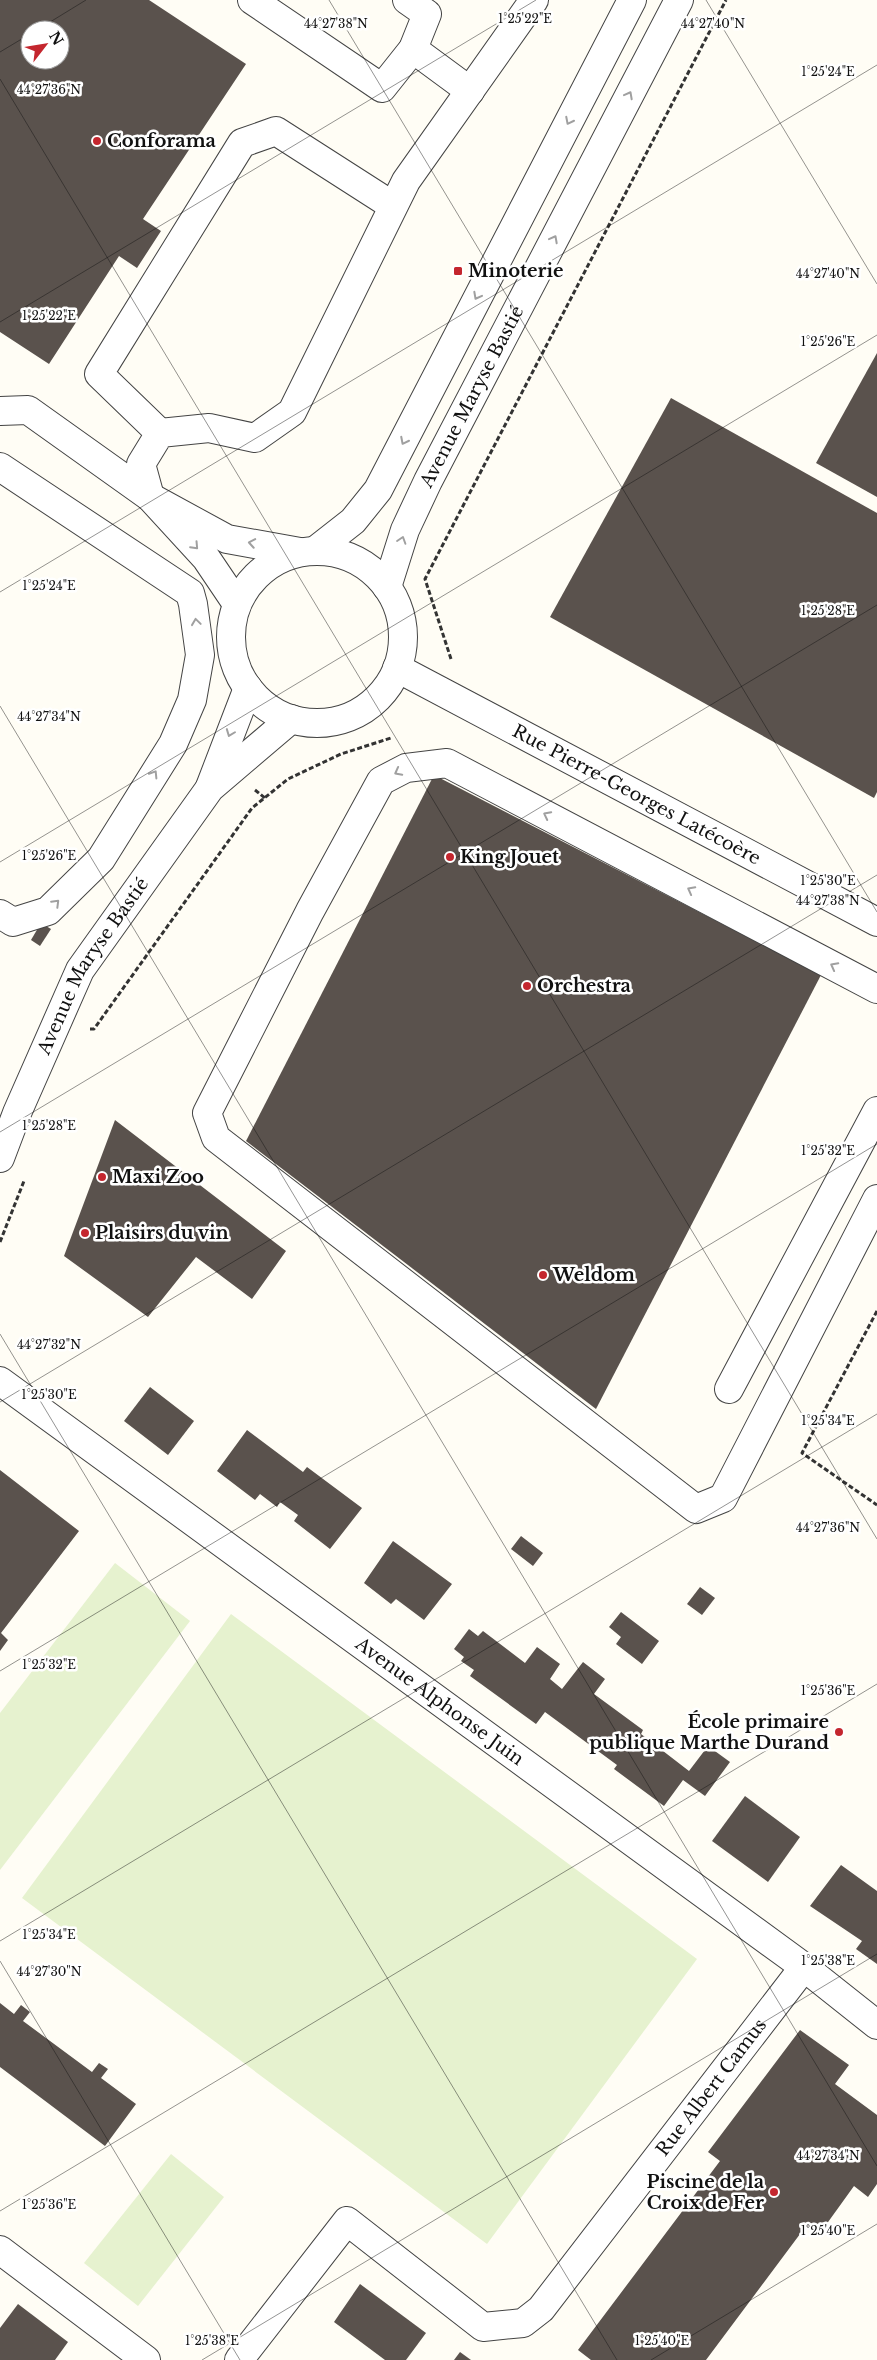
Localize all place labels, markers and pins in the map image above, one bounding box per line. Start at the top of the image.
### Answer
place label: Conforama [107,130,217,152]
marker: Conforama [91,135,103,147]
place label: Minoterie [468,260,563,282]
marker: Minoterie [452,265,464,277]
place label: King Jouet [460,846,559,868]
marker: King Jouet [444,851,456,863]
place label: Orchestra [537,975,632,997]
marker: Orchestra [521,980,533,992]
place label: Maxi Zoo [112,1166,204,1188]
marker: Maxi Zoo [96,1171,108,1183]
place label: Plaisirs du vin [95,1222,228,1244]
marker: Plaisirs du vin [79,1227,91,1239]
place label: Weldom [552,1264,635,1286]
marker: Weldom [537,1269,549,1281]
place label: École primaire publique Marthe Durand [589,1710,830,1754]
marker: École primaire publique Marthe Durand [833,1726,845,1738]
place label: Piscine de la Croix de Fer [647,2171,765,2214]
marker: Piscine de la Croix de Fer [768,2186,780,2198]

